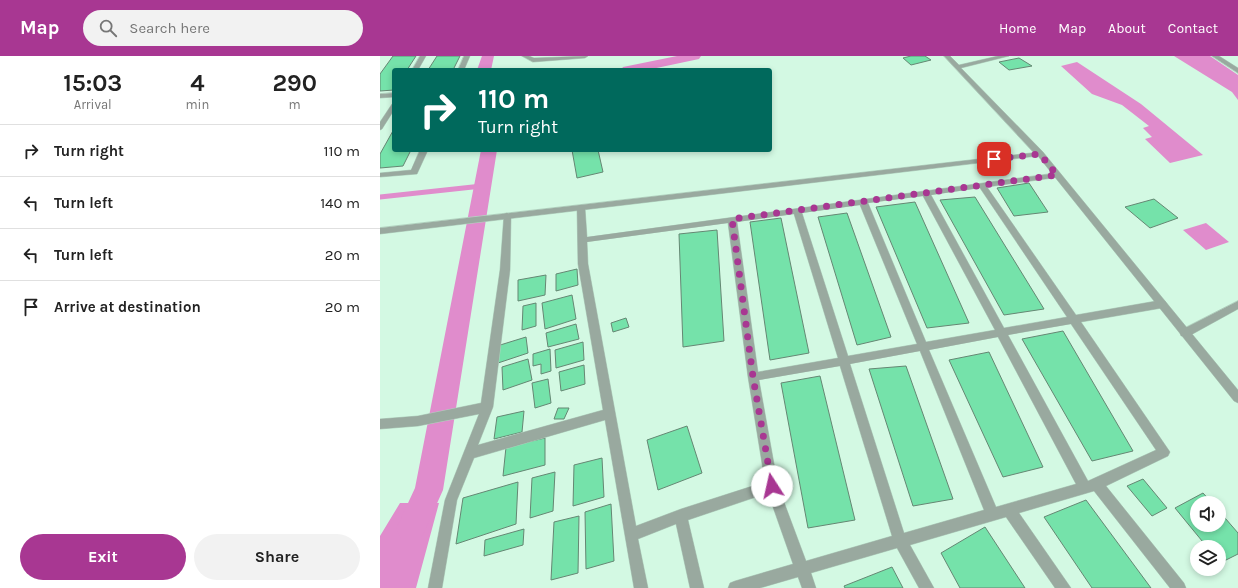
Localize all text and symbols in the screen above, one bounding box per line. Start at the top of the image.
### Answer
search box [83,10,363,46]
text: Map [20,17,59,39]
icon: search [97,17,119,39]
text: Search here [129,19,210,37]
text: Home [999,20,1036,37]
text: Map [1058,20,1086,37]
text: About [1108,20,1146,37]
text: Contact [1168,20,1218,37]
text: 15:03 [63,69,122,97]
text: 4 [190,69,205,97]
text: 290 [272,69,317,97]
text: 110 m [478,82,549,115]
icon: right [412,84,464,136]
text: Arrival [74,97,112,112]
text: min [185,97,209,112]
text: m [289,97,301,112]
text: Turn right [478,116,558,138]
icon: right [20,140,42,162]
text: Turn right [54,142,124,160]
text: 110 m [324,142,360,160]
pin [977,142,1011,176]
icon: arrive [983,148,1005,170]
icon: left [20,192,42,214]
text: Turn left [54,194,113,212]
text: 140 m [320,194,360,212]
icon: left [20,244,42,266]
text: Turn left [54,246,113,264]
text: 20 m [325,246,360,264]
icon: arrive [20,296,42,318]
text: Arrive at destination [54,298,201,316]
text: 20 m [325,298,360,316]
position arrow [751,465,793,507]
map controls [1190,496,1226,576]
button: sound [1190,496,1226,532]
button: Exit [20,534,186,580]
button: Share [194,534,360,580]
button: layers [1190,540,1226,576]

